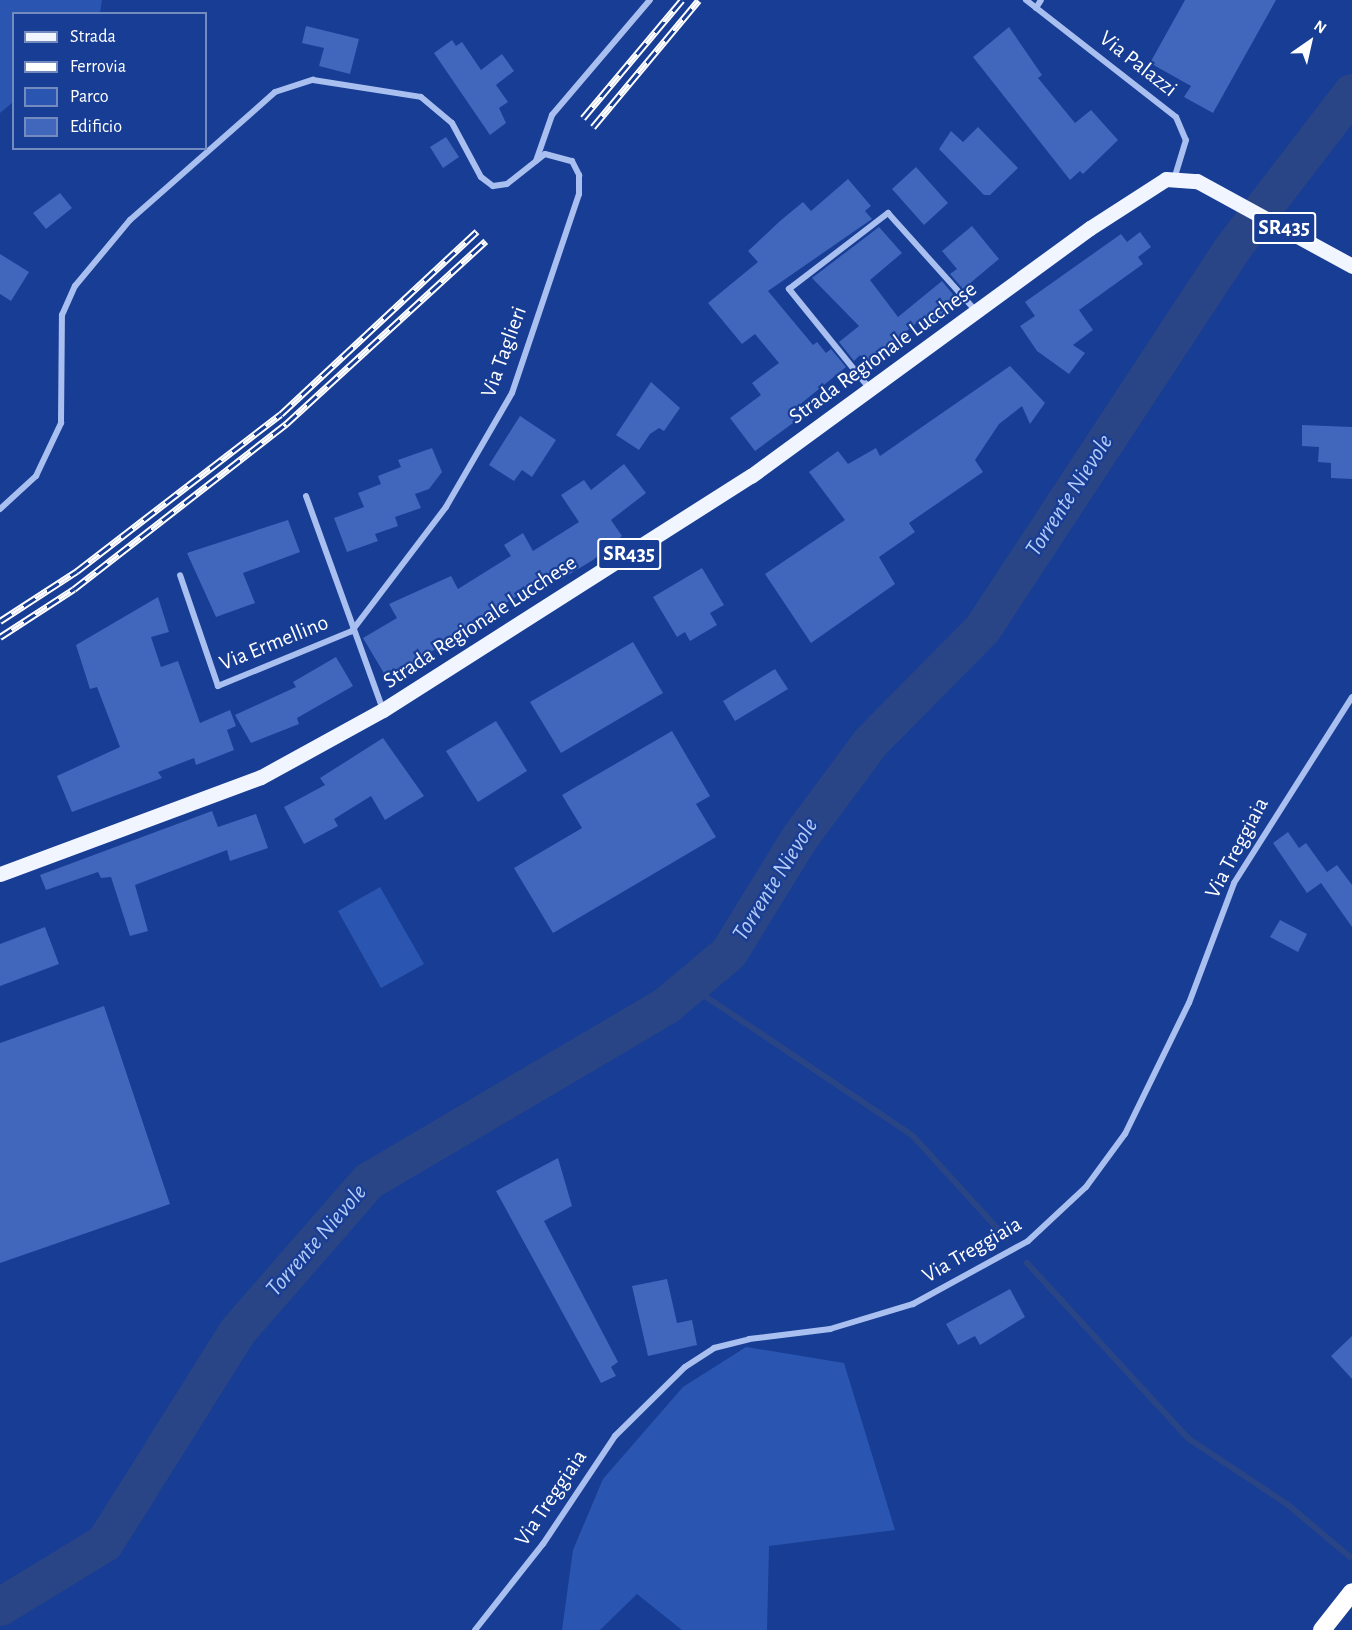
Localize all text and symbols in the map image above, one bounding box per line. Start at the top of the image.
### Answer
legend [12,12,207,150]
north arrow [1280,12,1340,72]
text: N [1311,17,1329,37]
street label: Via Palazzi [1094,25,1182,103]
text: Strada [70,28,116,46]
text: Ferrovia [70,58,126,76]
text: Parco [70,88,109,106]
text: Edificio [70,118,122,136]
road number: SR435 [1251,210,1317,246]
street label: Strada Regionale Lucchese [784,276,982,430]
street label: Via Taglieri [475,303,533,401]
water label: Torrente Nievole [1020,430,1120,562]
road number: SR435 [596,536,662,572]
street label: Strada Regionale Lucchese [378,550,582,694]
street label: Via Ermellino [216,609,332,677]
street label: Via Treggiaia [1199,793,1275,903]
water label: Torrente Nievole [727,813,825,947]
water label: Torrente Nievole [260,1179,374,1303]
street label: Via Treggiaia [918,1211,1026,1289]
street label: Via Treggiaia [509,1445,593,1551]

